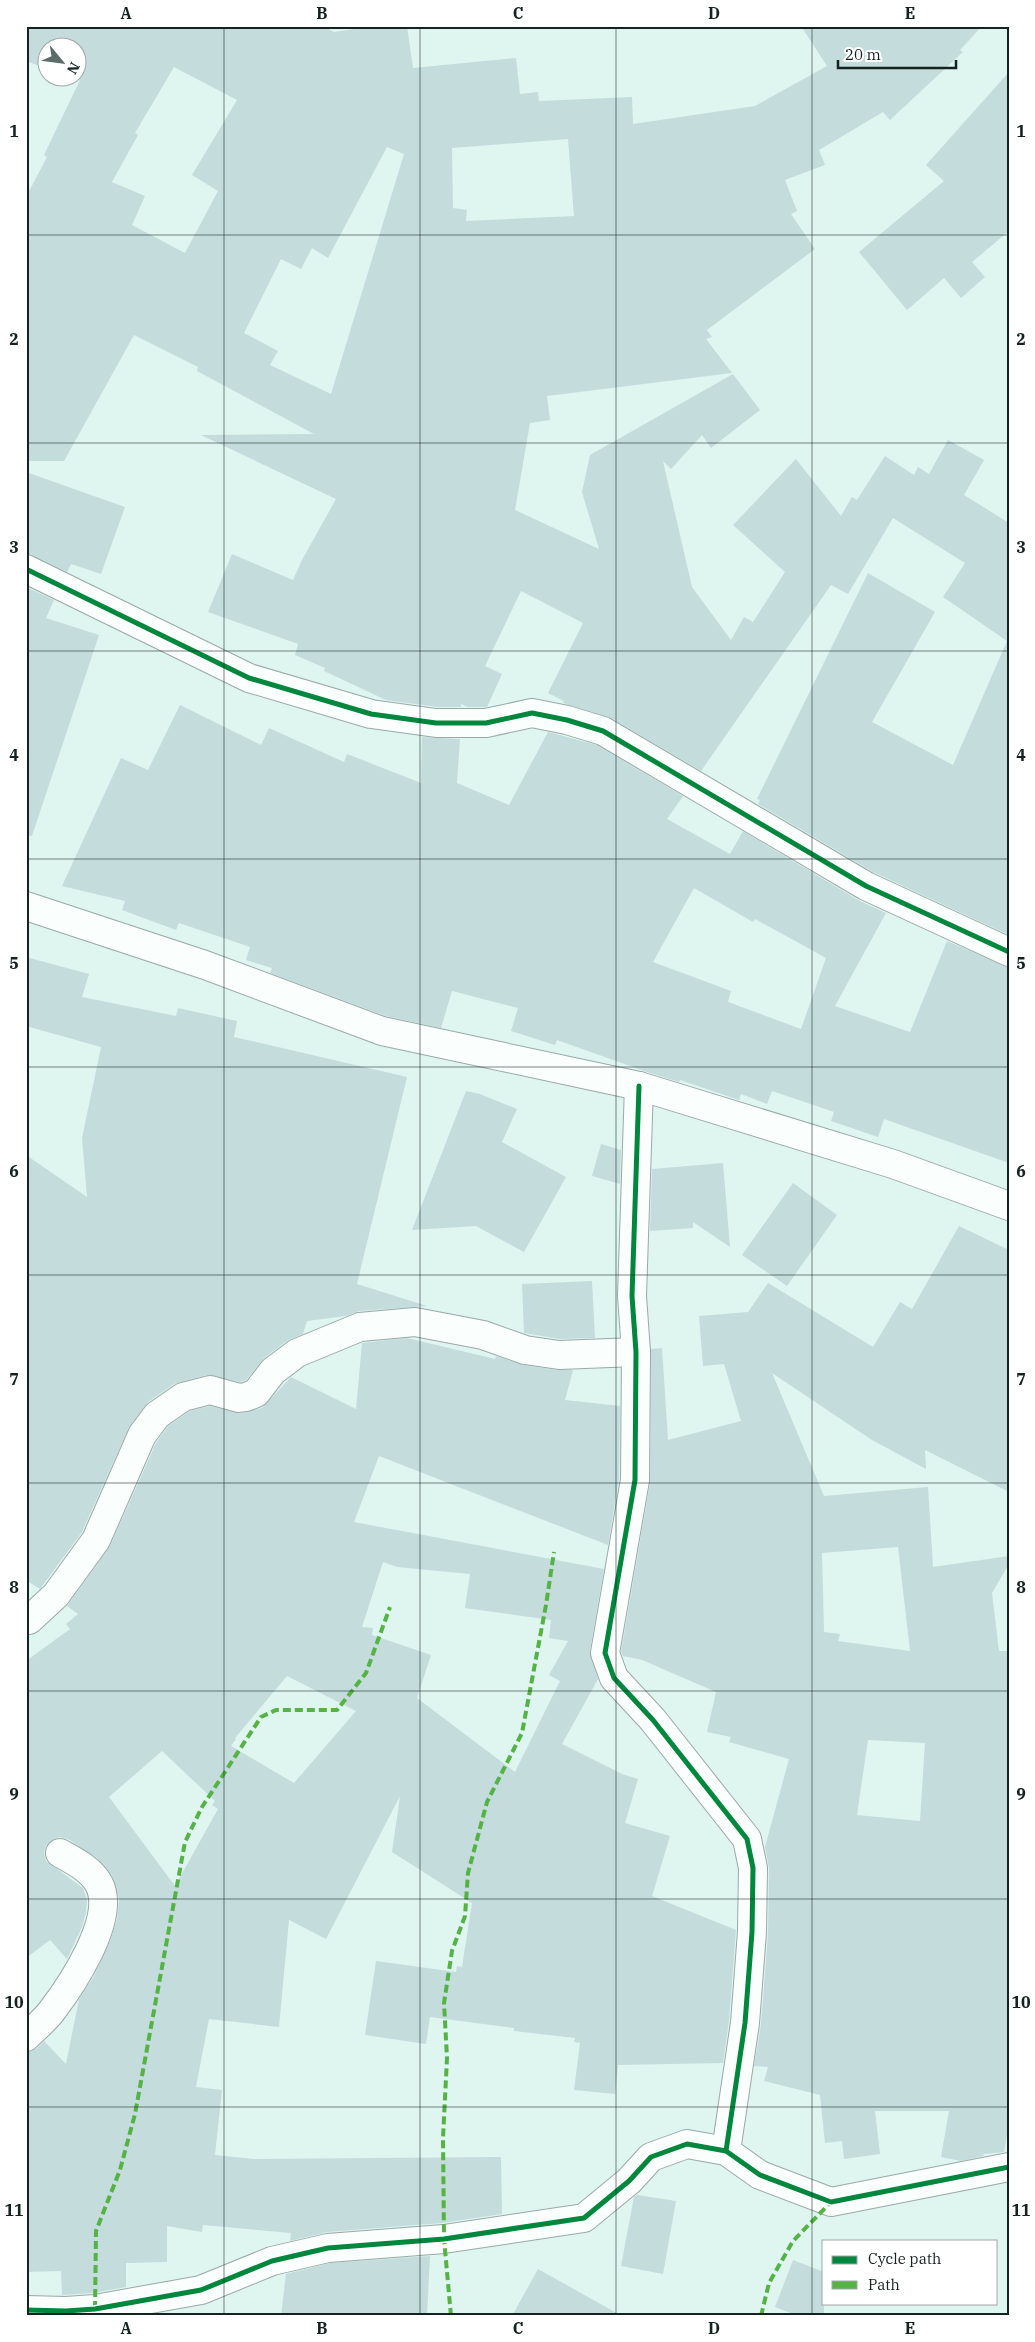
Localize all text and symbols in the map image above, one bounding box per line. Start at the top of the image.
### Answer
text: A [120,3,132,23]
text: B [316,3,328,23]
text: C [513,3,523,23]
text: D [708,3,720,23]
text: E [905,3,915,23]
north arrow [38,38,88,88]
scale bar [838,38,955,70]
text: 20 m [845,45,881,64]
text: N [63,59,84,78]
text: 1 [9,121,19,141]
text: 1 [1016,121,1026,141]
text: 2 [9,329,19,349]
text: 2 [1016,329,1026,349]
text: 3 [9,537,19,557]
text: 3 [1016,537,1026,557]
text: 4 [9,745,19,765]
text: 4 [1016,745,1026,765]
text: 5 [9,953,19,973]
text: 5 [1016,953,1026,973]
text: 6 [9,1161,19,1181]
text: 6 [1016,1161,1026,1181]
text: 7 [9,1369,19,1389]
text: 7 [1016,1369,1026,1389]
text: 8 [9,1577,19,1597]
text: 8 [1016,1577,1026,1597]
text: 9 [9,1784,19,1804]
text: 9 [1016,1784,1026,1804]
text: 10 [4,1992,24,2012]
text: 10 [1011,1992,1031,2012]
text: 11 [4,2200,24,2220]
text: 11 [1011,2200,1031,2220]
legend [822,2240,998,2304]
text: Cycle path [868,2249,941,2268]
text: Path [868,2275,900,2294]
text: A [120,2318,132,2338]
text: B [316,2318,328,2338]
text: C [513,2318,523,2338]
text: D [708,2318,720,2338]
text: E [905,2318,915,2338]

